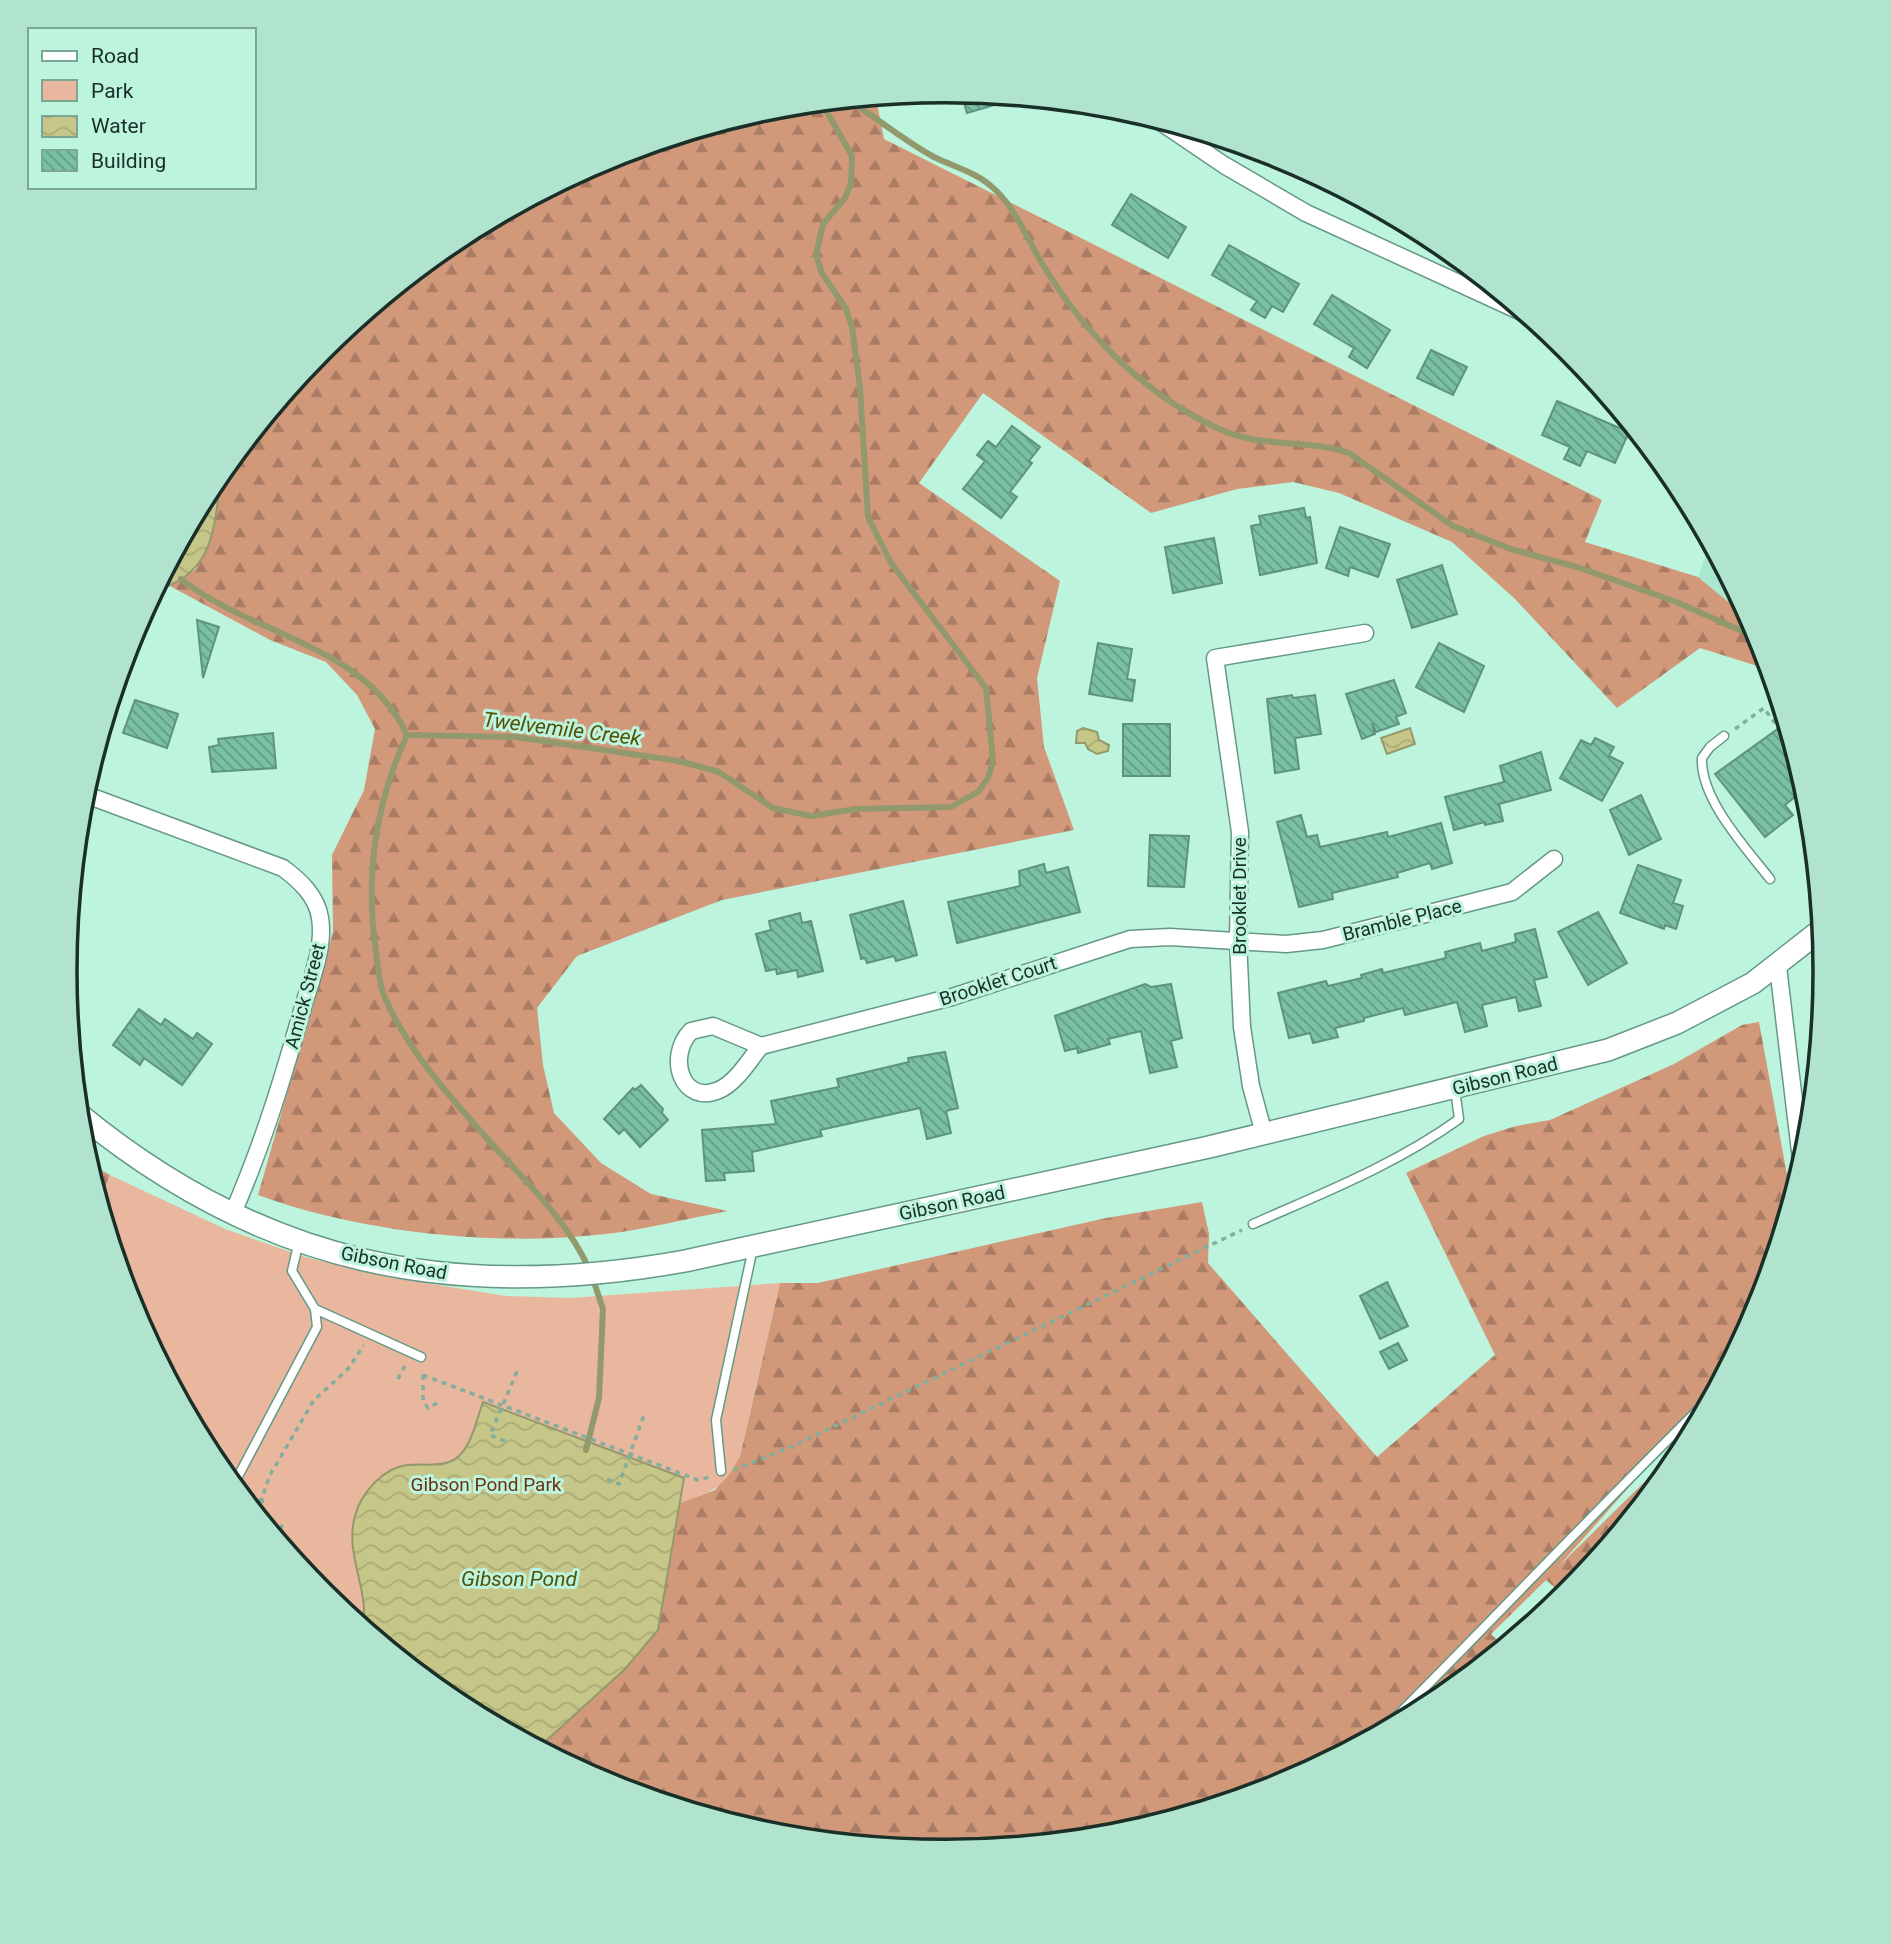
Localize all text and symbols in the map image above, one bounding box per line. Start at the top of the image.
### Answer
legend [28,28,256,189]
text: Road [91,44,139,68]
text: Park [91,79,134,103]
text: Water [91,114,146,138]
text: Building [91,149,166,173]
water label: Twelvemile Creek [482,707,643,751]
street label: Brooklet Drive [1228,837,1251,955]
street label: Bramble Place [1340,894,1464,946]
street label: Amick Street [280,941,330,1051]
street label: Brooklet Court [937,951,1059,1011]
street label: Gibson Road [1450,1052,1560,1100]
street label: Gibson Road [897,1181,1007,1225]
street label: Gibson Road [339,1241,449,1285]
park label: Gibson Pond Park [411,1473,562,1496]
water label: Gibson Pond [461,1567,577,1591]

